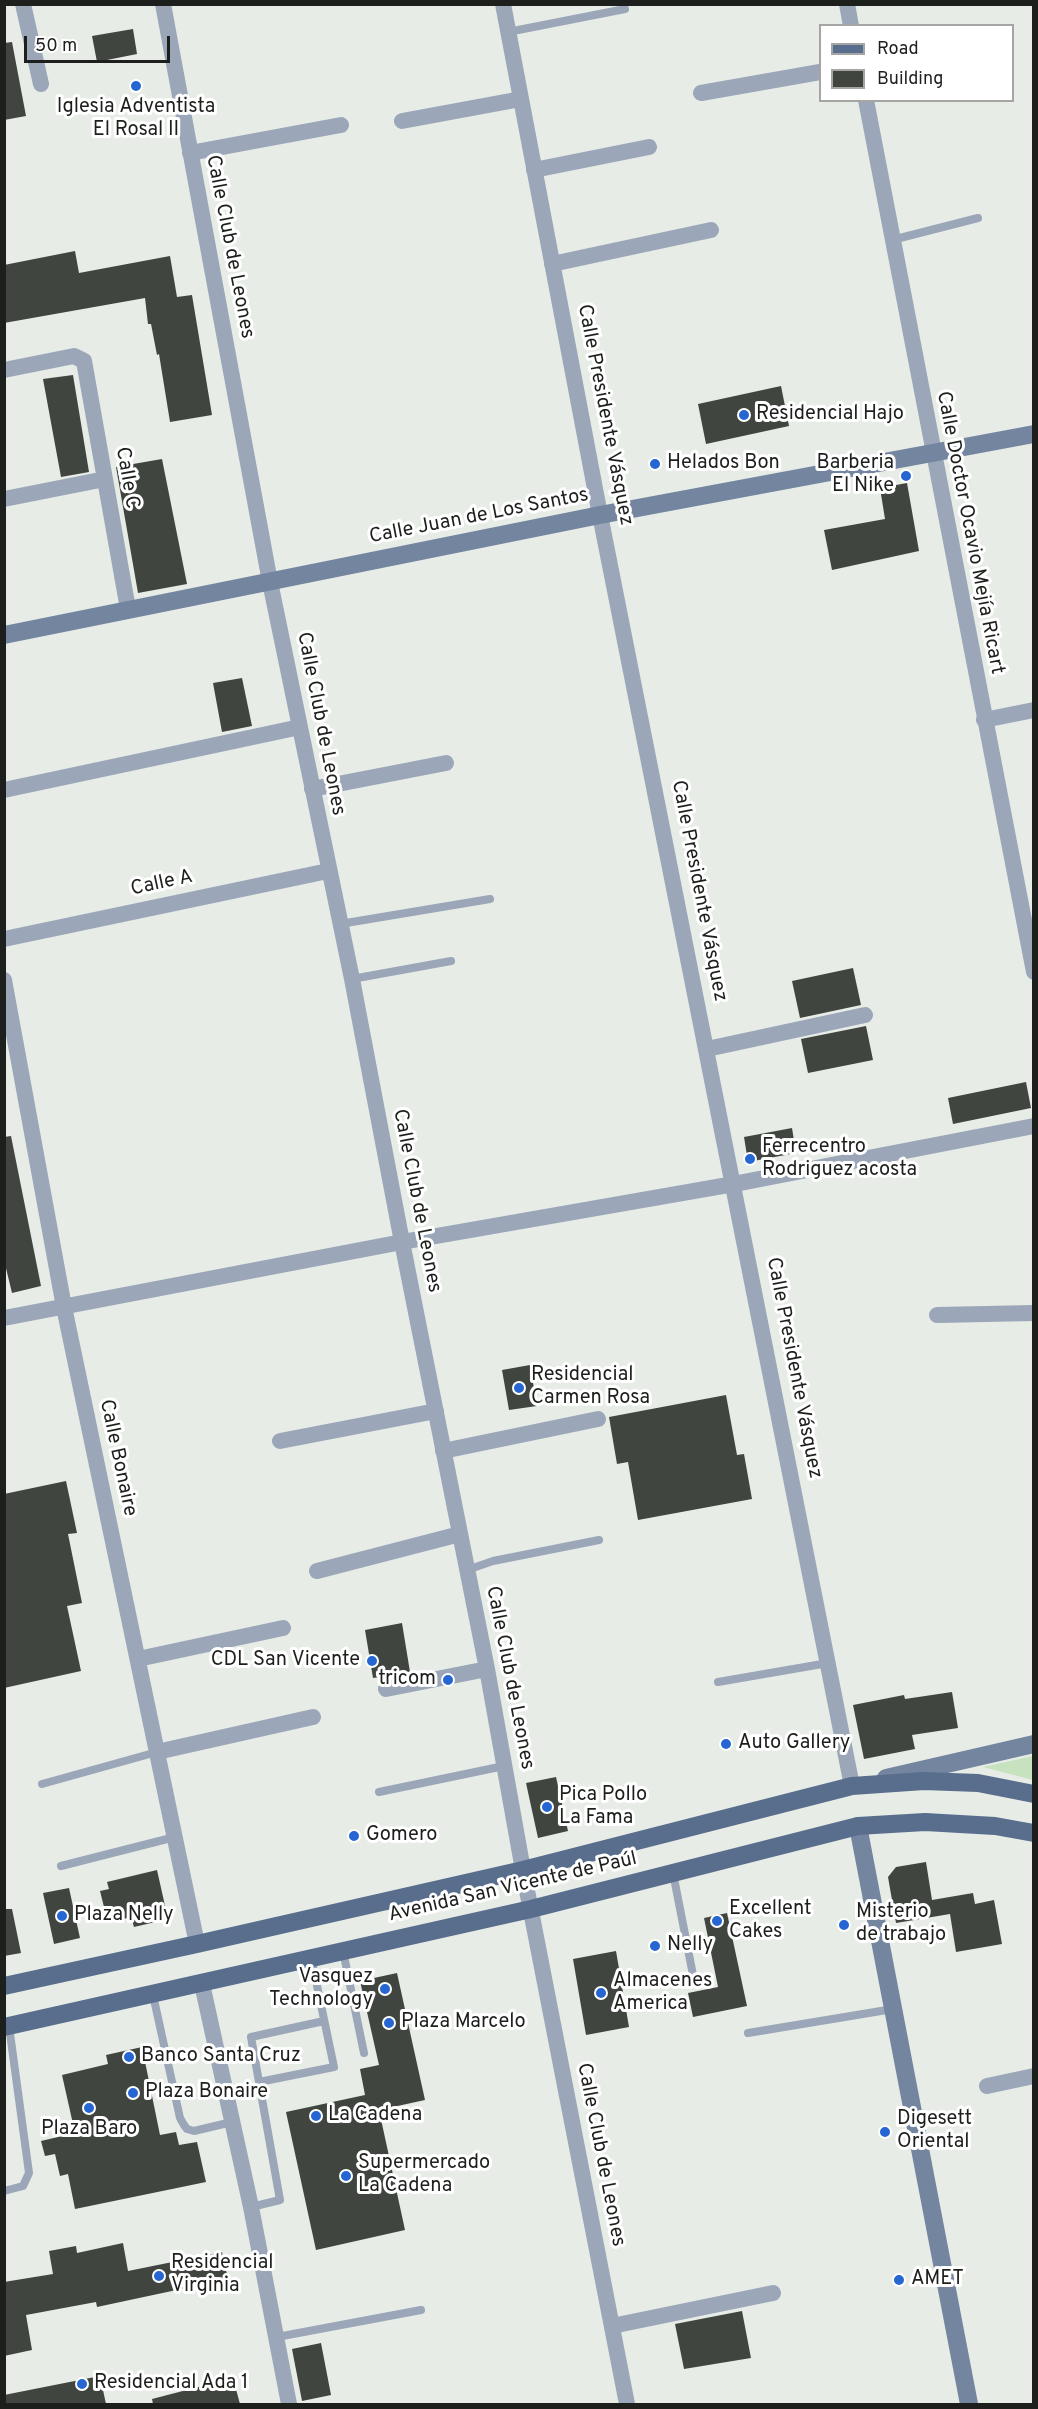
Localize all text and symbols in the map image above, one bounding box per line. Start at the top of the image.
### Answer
scale bar [27,24,172,62]
legend [819,24,1014,102]
text: 50 m [35,35,77,58]
text: Road [877,38,919,61]
text: Building [877,68,943,91]
marker: Iglesia Adventista El Rosal II [129,79,143,93]
place label: Iglesia Adventista El Rosal II [57,96,215,143]
street label: Calle Club de Leones [199,153,259,341]
street label: Calle Presidente Vásquez [571,302,637,528]
street label: Calle Doctor Ocavio Mejía Ricart [930,389,1008,677]
place label: Residencial Hajo [756,403,904,427]
marker: Residencial Hajo [737,408,751,422]
street label: Calle C [109,445,143,511]
place label: Helados Bon [667,452,780,476]
place label: Barberia El Nike [816,452,894,499]
marker: Helados Bon [648,457,662,471]
marker: Barberia El Nike [899,469,913,483]
street label: Calle Juan de Los Santos [367,484,591,550]
street label: Calle Club de Leones [290,630,350,818]
street label: Calle Presidente Vásquez [665,778,731,1004]
street label: Calle A [129,866,195,902]
street label: Calle Club de Leones [386,1107,446,1295]
place label: Ferrecentro Rodriguez acosta [762,1136,917,1183]
marker: Ferrecentro Rodriguez acosta [743,1152,757,1166]
street label: Calle Presidente Vásquez [760,1255,826,1481]
place label: Residencial Carmen Rosa [531,1364,650,1411]
marker: Residencial Carmen Rosa [512,1381,526,1395]
street label: Calle Bonaire [93,1397,141,1519]
street label: Calle Club de Leones [479,1584,539,1772]
place label: CDL San Vicente [211,1649,360,1673]
marker: CDL San Vicente [365,1654,379,1668]
place label: tricom [378,1668,436,1692]
marker: tricom [441,1673,455,1687]
place label: Auto Gallery [738,1732,850,1756]
marker: Auto Gallery [719,1737,733,1751]
place label: Pica Pollo La Fama [559,1784,647,1831]
marker: Pica Pollo La Fama [540,1800,554,1814]
place label: Gomero [366,1824,437,1848]
marker: Gomero [347,1829,361,1843]
street label: Avenida San Vicente de Paúl [386,1848,640,1928]
place label: Excellent Cakes [729,1898,812,1945]
place label: Misterio de trabajo [856,1901,946,1948]
place label: Plaza Nelly [74,1904,174,1928]
marker: Plaza Nelly [55,1909,69,1923]
marker: Excellent Cakes [710,1914,724,1928]
marker: Misterio de trabajo [837,1918,851,1932]
place label: Nelly [667,1934,713,1958]
marker: Nelly [648,1939,662,1953]
place label: Vasquez Technology [269,1966,373,2013]
place label: Almacenes America [613,1970,712,2017]
marker: Vasquez Technology [378,1982,392,1996]
marker: Almacenes America [594,1986,608,2000]
place label: Plaza Marcelo [401,2011,526,2035]
marker: Plaza Marcelo [382,2016,396,2030]
place label: Banco Santa Cruz [141,2045,301,2069]
marker: Banco Santa Cruz [122,2050,136,2064]
street label: Calle Club de Leones [570,2061,630,2249]
place label: Plaza Bonaire [145,2081,268,2105]
marker: Plaza Bonaire [126,2086,140,2100]
marker: Plaza Baro [82,2101,96,2115]
place label: La Cadena [328,2104,422,2128]
place label: Digesett Oriental [897,2108,972,2155]
marker: La Cadena [309,2109,323,2123]
place label: Plaza Baro [41,2118,137,2142]
marker: Digesett Oriental [878,2125,892,2139]
place label: Supermercado La Cadena [358,2152,490,2199]
marker: Supermercado La Cadena [339,2169,353,2183]
place label: Residencial Virginia [171,2252,273,2299]
place label: AMET [911,2268,964,2292]
marker: Residencial Virginia [152,2269,166,2283]
marker: AMET [892,2273,906,2287]
place label: Residencial Ada 1 [94,2372,248,2396]
marker: Residencial Ada 1 [75,2377,89,2391]

